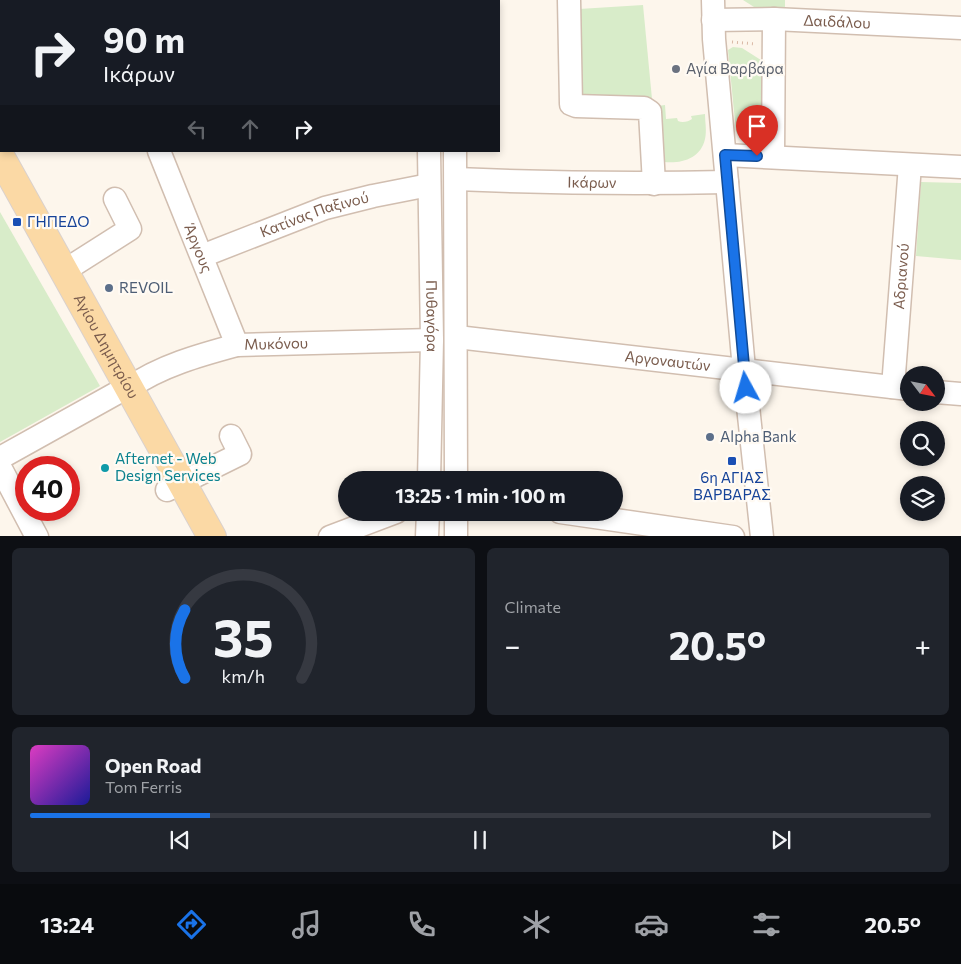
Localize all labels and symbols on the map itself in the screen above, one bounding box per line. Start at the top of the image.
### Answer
street label: Δαιδάλου [803,10,871,32]
place label: Αγία Βαρβάρα [686,59,784,77]
marker: Αγία Βαρβάρα [670,63,682,75]
pin [736,105,778,156]
street label: Ικάρων [567,172,617,191]
street label: Κατίνας Παξινού [257,187,370,241]
place label: ΓΗΠΕΔΟ [27,212,89,230]
marker: ΓΗΠΕΔΟ [11,216,23,228]
street label: Άργους [181,220,217,275]
street label: Αδριανού [889,242,912,310]
place label: REVOIL [119,278,173,296]
street label: Πυθαγόρα [423,280,442,352]
marker: REVOIL [103,282,115,294]
street label: Αγίου Δημητρίου [71,291,143,401]
street label: Μυκόνου [244,333,308,353]
street label: Αργοναυτών [624,346,712,374]
position arrow [719,361,771,413]
north arrow [900,366,945,411]
place label: Alpha Bank [720,427,797,445]
marker: Alpha Bank [704,431,716,443]
place label: Afternet - Web Design Services [115,449,221,484]
marker: 6η ΑΓΙΑΣ ΒΑΡΒΑΡΑΣ [726,455,738,467]
speed limit sign: 40 [15,456,80,521]
marker: Afternet - Web Design Services [99,462,111,474]
place label: 6η ΑΓΙΑΣ ΒΑΡΒΑΡΑΣ [693,468,771,503]

